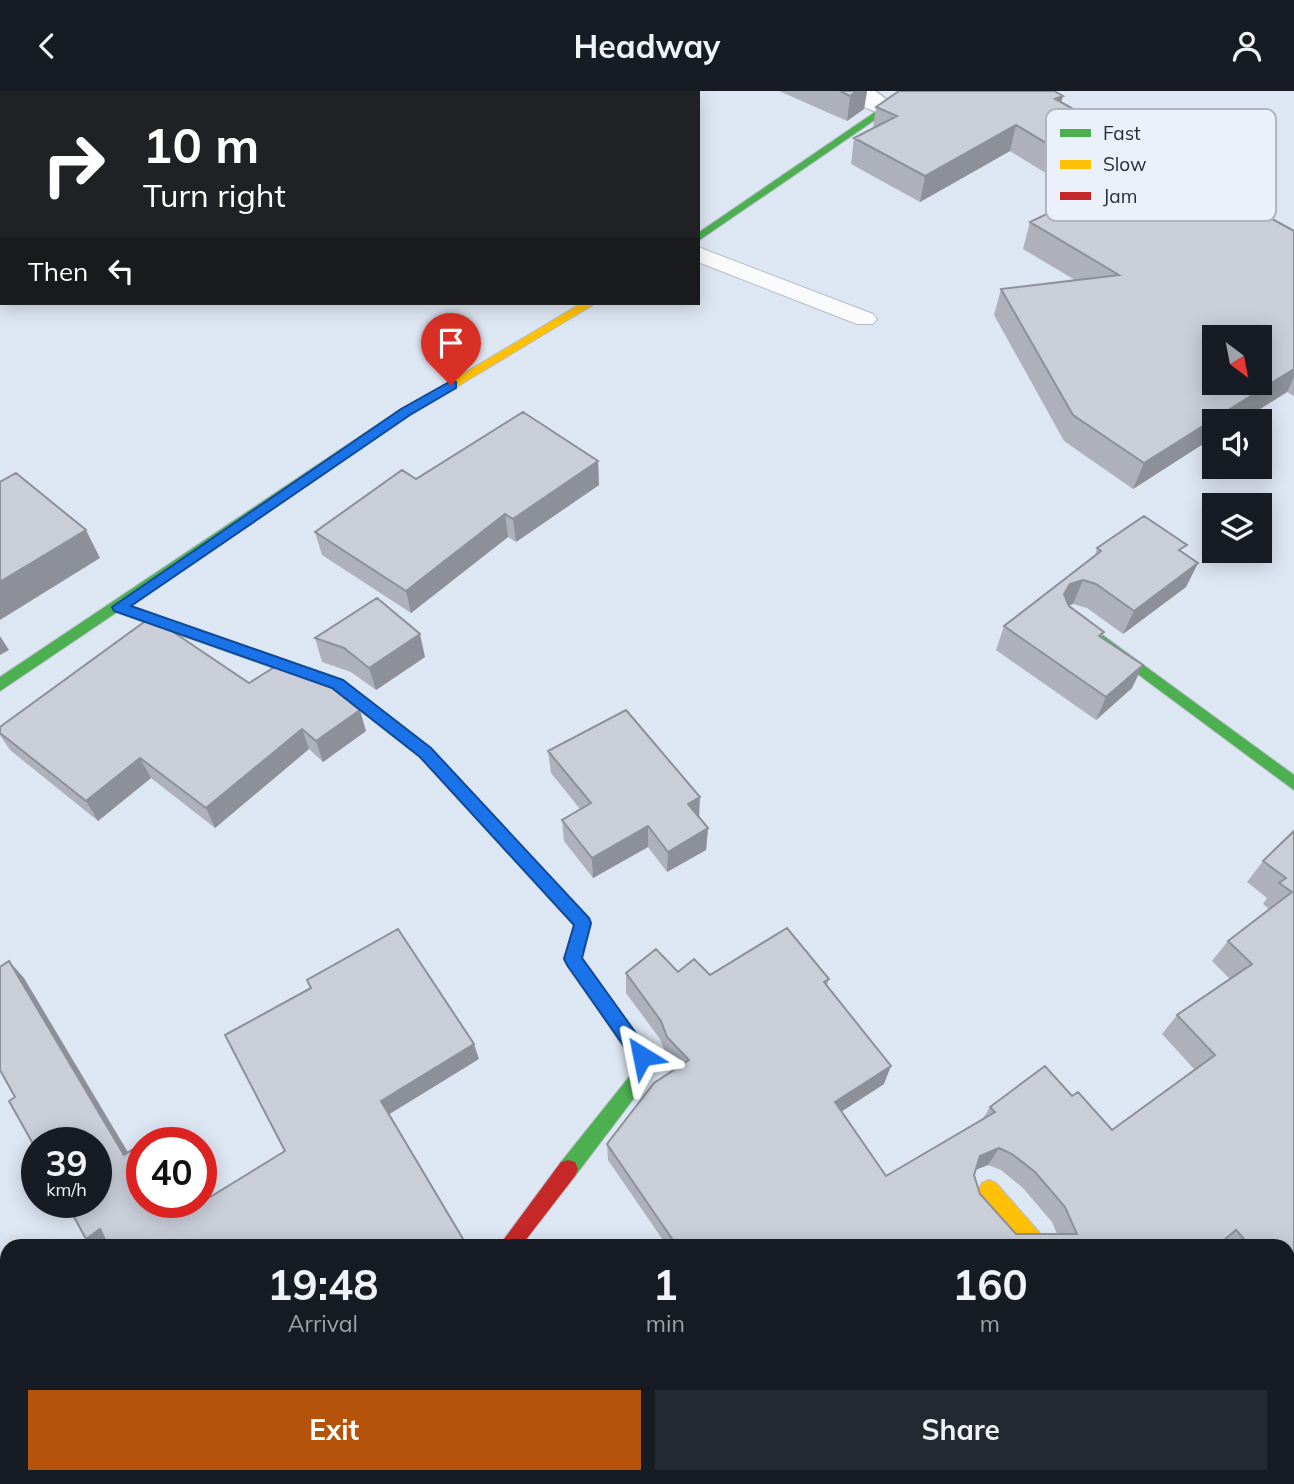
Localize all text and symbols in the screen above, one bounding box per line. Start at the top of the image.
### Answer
text: Headway [574,26,720,66]
icon: back [28,27,66,65]
icon: person [1228,27,1266,65]
legend [1046,109,1276,221]
text: 10 m [143,114,259,175]
icon: right [28,119,119,210]
text: Fast [1103,121,1141,145]
text: Slow [1103,152,1147,176]
text: Turn right [143,175,286,215]
text: Jam [1103,184,1137,208]
icon: left [102,252,140,290]
text: Then [28,255,88,288]
pin [421,313,481,385]
icon: arrive [432,324,470,362]
north arrow [1202,325,1272,395]
map controls [1202,325,1272,563]
button: sound [1202,409,1272,479]
button: layers [1202,493,1272,563]
position arrow [605,1019,679,1093]
speed limit sign: 40 [126,1127,217,1218]
text: 39 [45,1141,88,1185]
text: km/h [46,1178,87,1201]
text: 19:48 [267,1258,378,1311]
text: 1 [653,1258,678,1311]
text: 160 [952,1258,1028,1311]
text: Arrival [288,1309,358,1338]
text: min [646,1309,685,1338]
text: m [980,1309,1000,1338]
button: Exit [28,1390,641,1470]
button: Share [655,1390,1267,1470]

